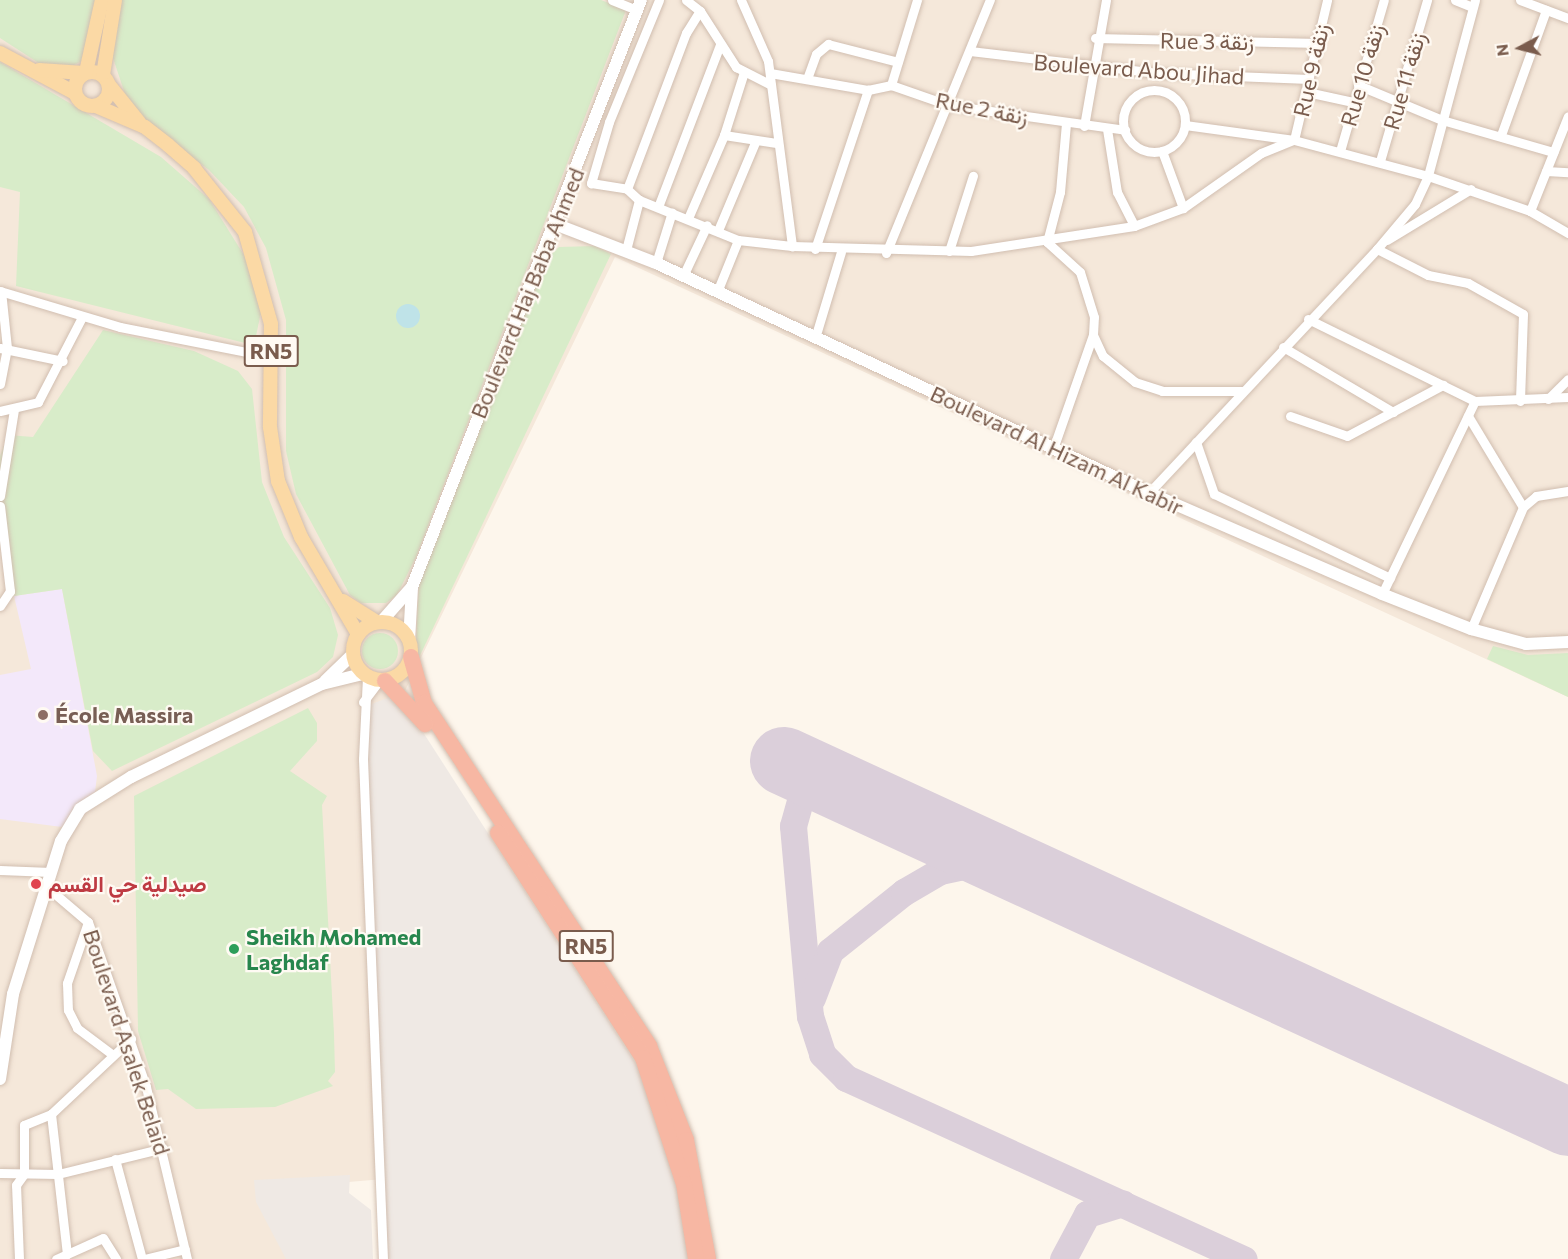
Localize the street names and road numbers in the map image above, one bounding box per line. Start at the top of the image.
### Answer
street label: Rue 9 زنقة [1287,21,1335,119]
street label: Rue 10 زنقة [1335,21,1389,129]
street label: Rue 3 زنقة [1160,27,1254,55]
street label: Rue 11 زنقة [1377,29,1431,133]
street label: Boulevard Abou Jihad [1033,48,1245,90]
street label: Rue 2 زنقة [933,86,1031,130]
street label: Boulevard Haj Baba Ahmed [465,164,589,422]
road number: RN5 [242,333,300,369]
street label: Boulevard Al Hizam Al Kabir [926,380,1188,520]
street label: Boulevard Asalek Belaid [78,926,176,1158]
road number: RN5 [558,928,614,964]

